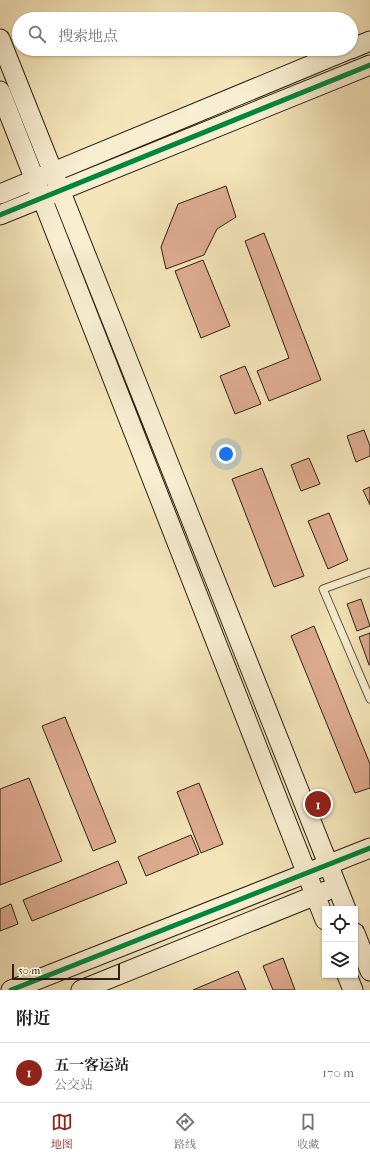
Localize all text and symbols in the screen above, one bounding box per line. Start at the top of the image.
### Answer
search box [12,12,358,56]
icon: search [26,23,48,45]
text: 搜索地点 [58,27,118,45]
your location [216,444,236,464]
pin: 1 [305,789,331,819]
map controls [322,906,358,978]
button: locate [322,906,358,942]
button: layers [322,942,358,978]
scale bar [12,962,120,981]
text: 50 m [18,964,40,977]
text: 附近 [16,1008,50,1028]
text: 五一客运站 [54,1056,129,1074]
text: 1 [27,1065,31,1080]
text: 170 m [322,1065,354,1080]
text: 公交站 [54,1077,93,1092]
tab: 地图 [51,1111,73,1151]
tab: 路线 [174,1111,196,1151]
tab: 收藏 [297,1111,319,1151]

